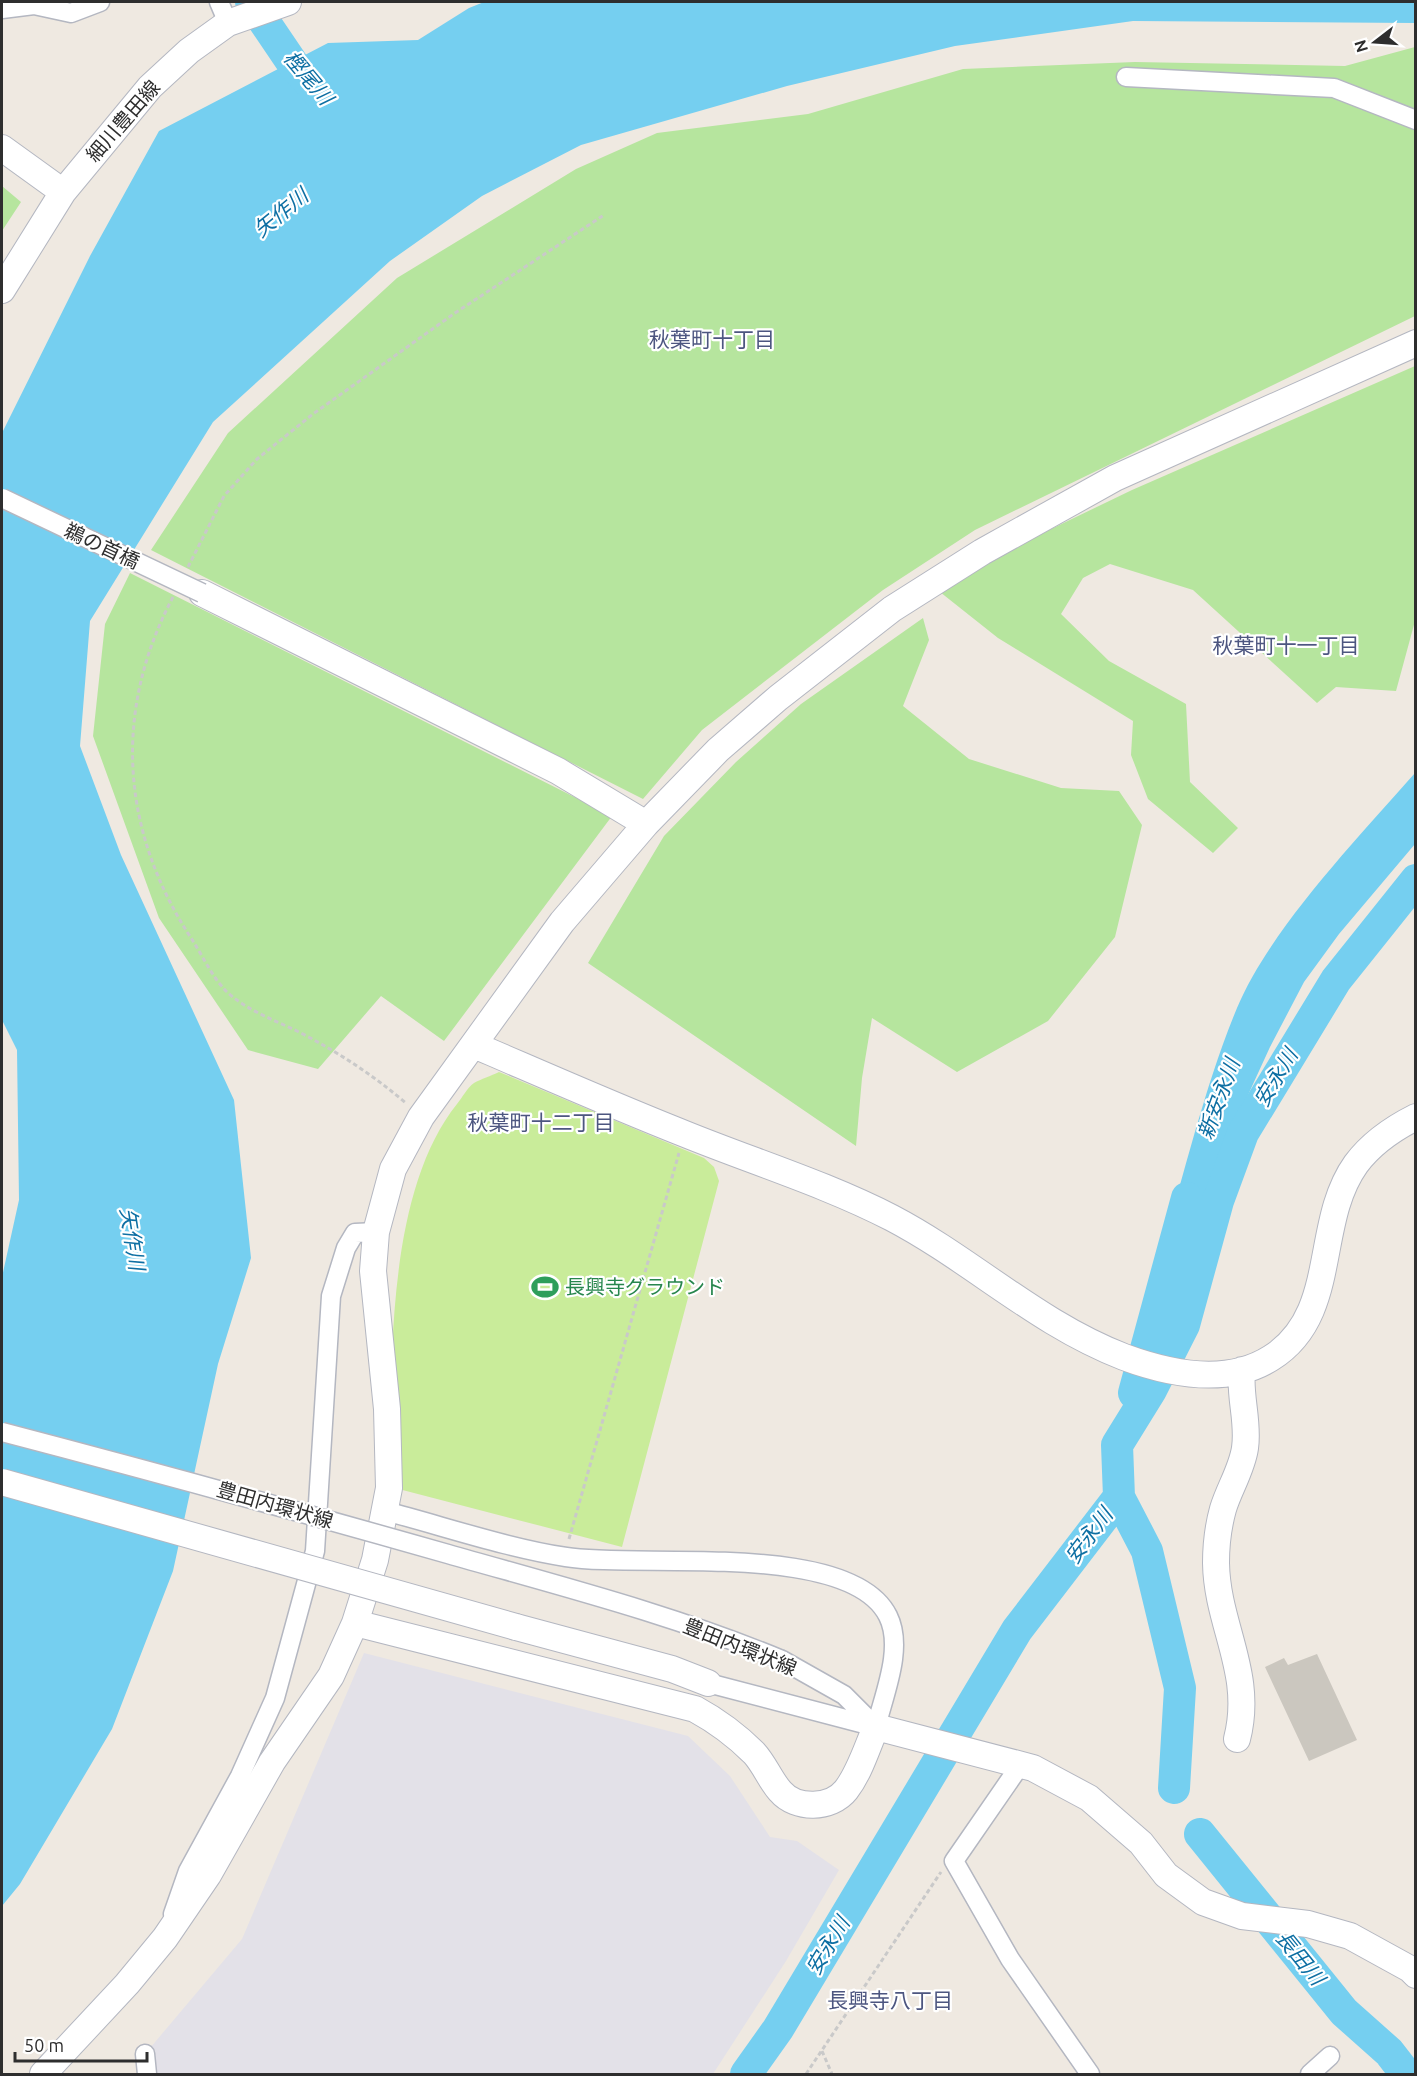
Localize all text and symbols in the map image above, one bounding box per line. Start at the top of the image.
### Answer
north arrow [1345,12,1405,72]
text: N [1350,38,1371,55]
water label: 樫尾川 [279,46,339,111]
street label: 細川豊田線 [81,75,164,166]
water label: 矢作川 [248,182,314,241]
district label: 秋葉町十丁目 [649,327,775,351]
street label: 鵜の首橋 [61,518,143,573]
district label: 秋葉町十一丁目 [1213,633,1360,657]
water label: 安永川 [1249,1043,1303,1111]
water label: 新安永川 [1192,1053,1244,1142]
district label: 秋葉町十二丁目 [468,1110,615,1134]
water label: 矢作川 [116,1206,150,1274]
sports icon: 長興寺グラウンド [530,1272,560,1302]
place label: 長興寺グラウンド [565,1275,725,1298]
street label: 豊田内環状線 [214,1477,336,1532]
water label: 安永川 [1060,1501,1118,1568]
street label: 豊田内環状線 [680,1613,800,1680]
water label: 安永川 [801,1911,855,1979]
water label: 長田川 [1272,1925,1331,1991]
district label: 長興寺八丁目 [827,1988,953,2012]
scale bar [15,2025,147,2063]
text: 50 m [24,2035,64,2055]

